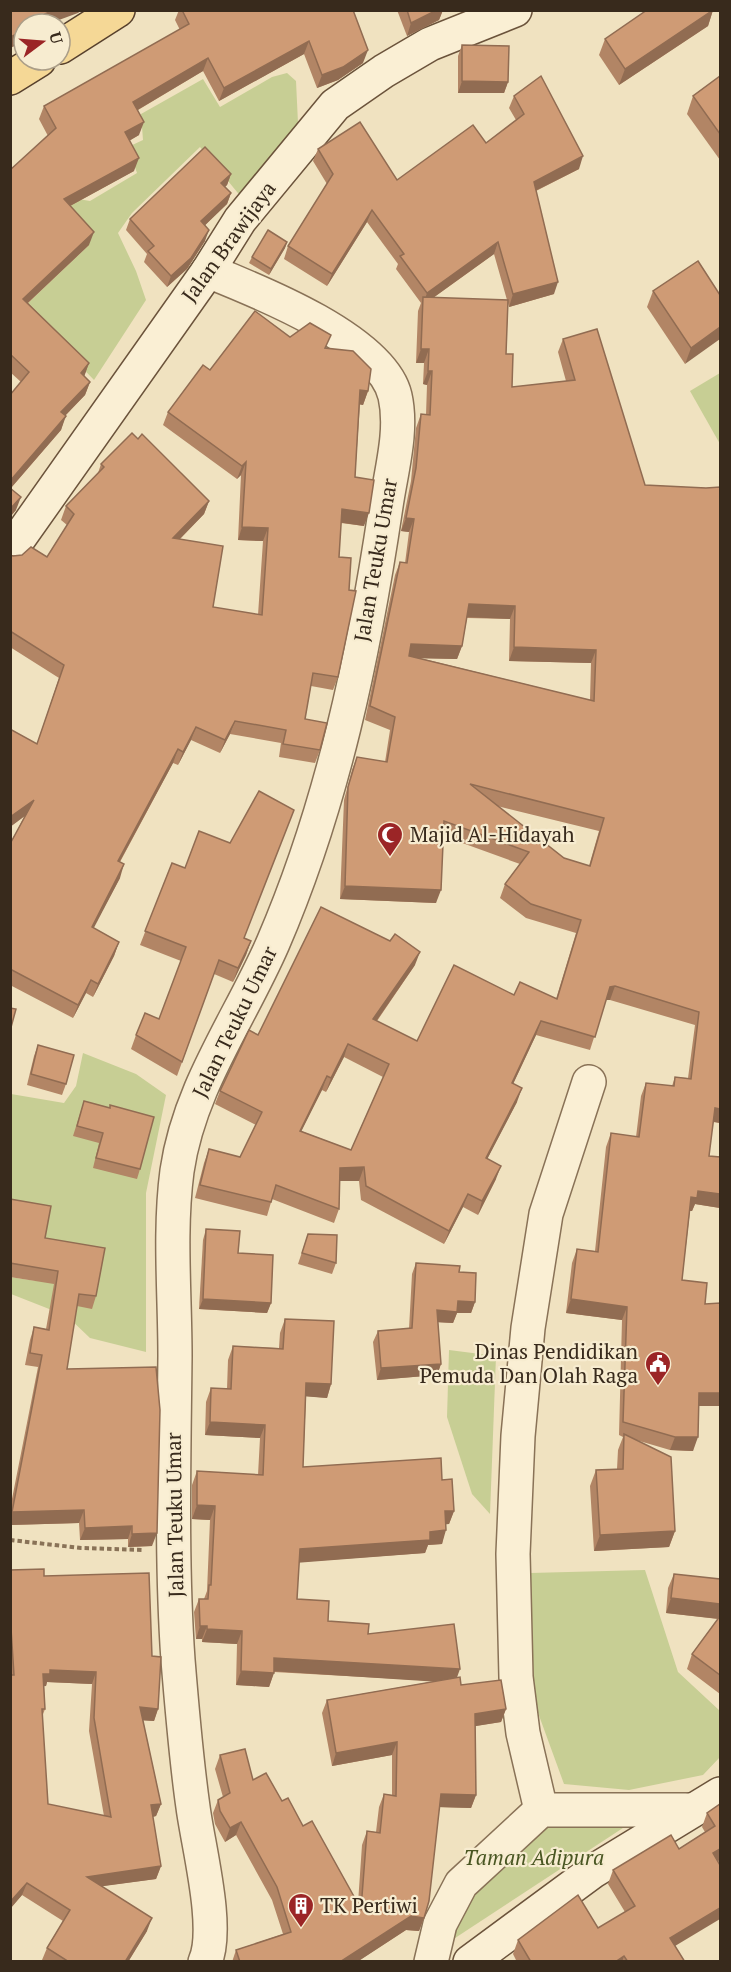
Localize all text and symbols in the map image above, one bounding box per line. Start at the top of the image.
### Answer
north arrow [12,12,72,72]
text: U [44,29,69,47]
street label: Jalan Brawijaya [175,175,282,308]
street label: Jalan Teuku Umar [347,476,403,644]
mosque icon: Majid Al-Hidayah [375,820,405,858]
place label: Majid Al-Hidayah [410,820,575,848]
street label: Jalan Teuku Umar [185,941,283,1102]
place label: Dinas Pendidikan Pemuda Dan Olah Raga [419,1337,639,1389]
public building icon: Dinas Pendidikan Pemuda Dan Olah Raga [643,1349,673,1387]
street label: Jalan Teuku Umar [159,1432,189,1598]
park label: Taman Adipura [464,1843,604,1871]
building icon: TK Pertiwi [286,1891,316,1929]
place label: TK Pertiwi [320,1891,418,1919]

